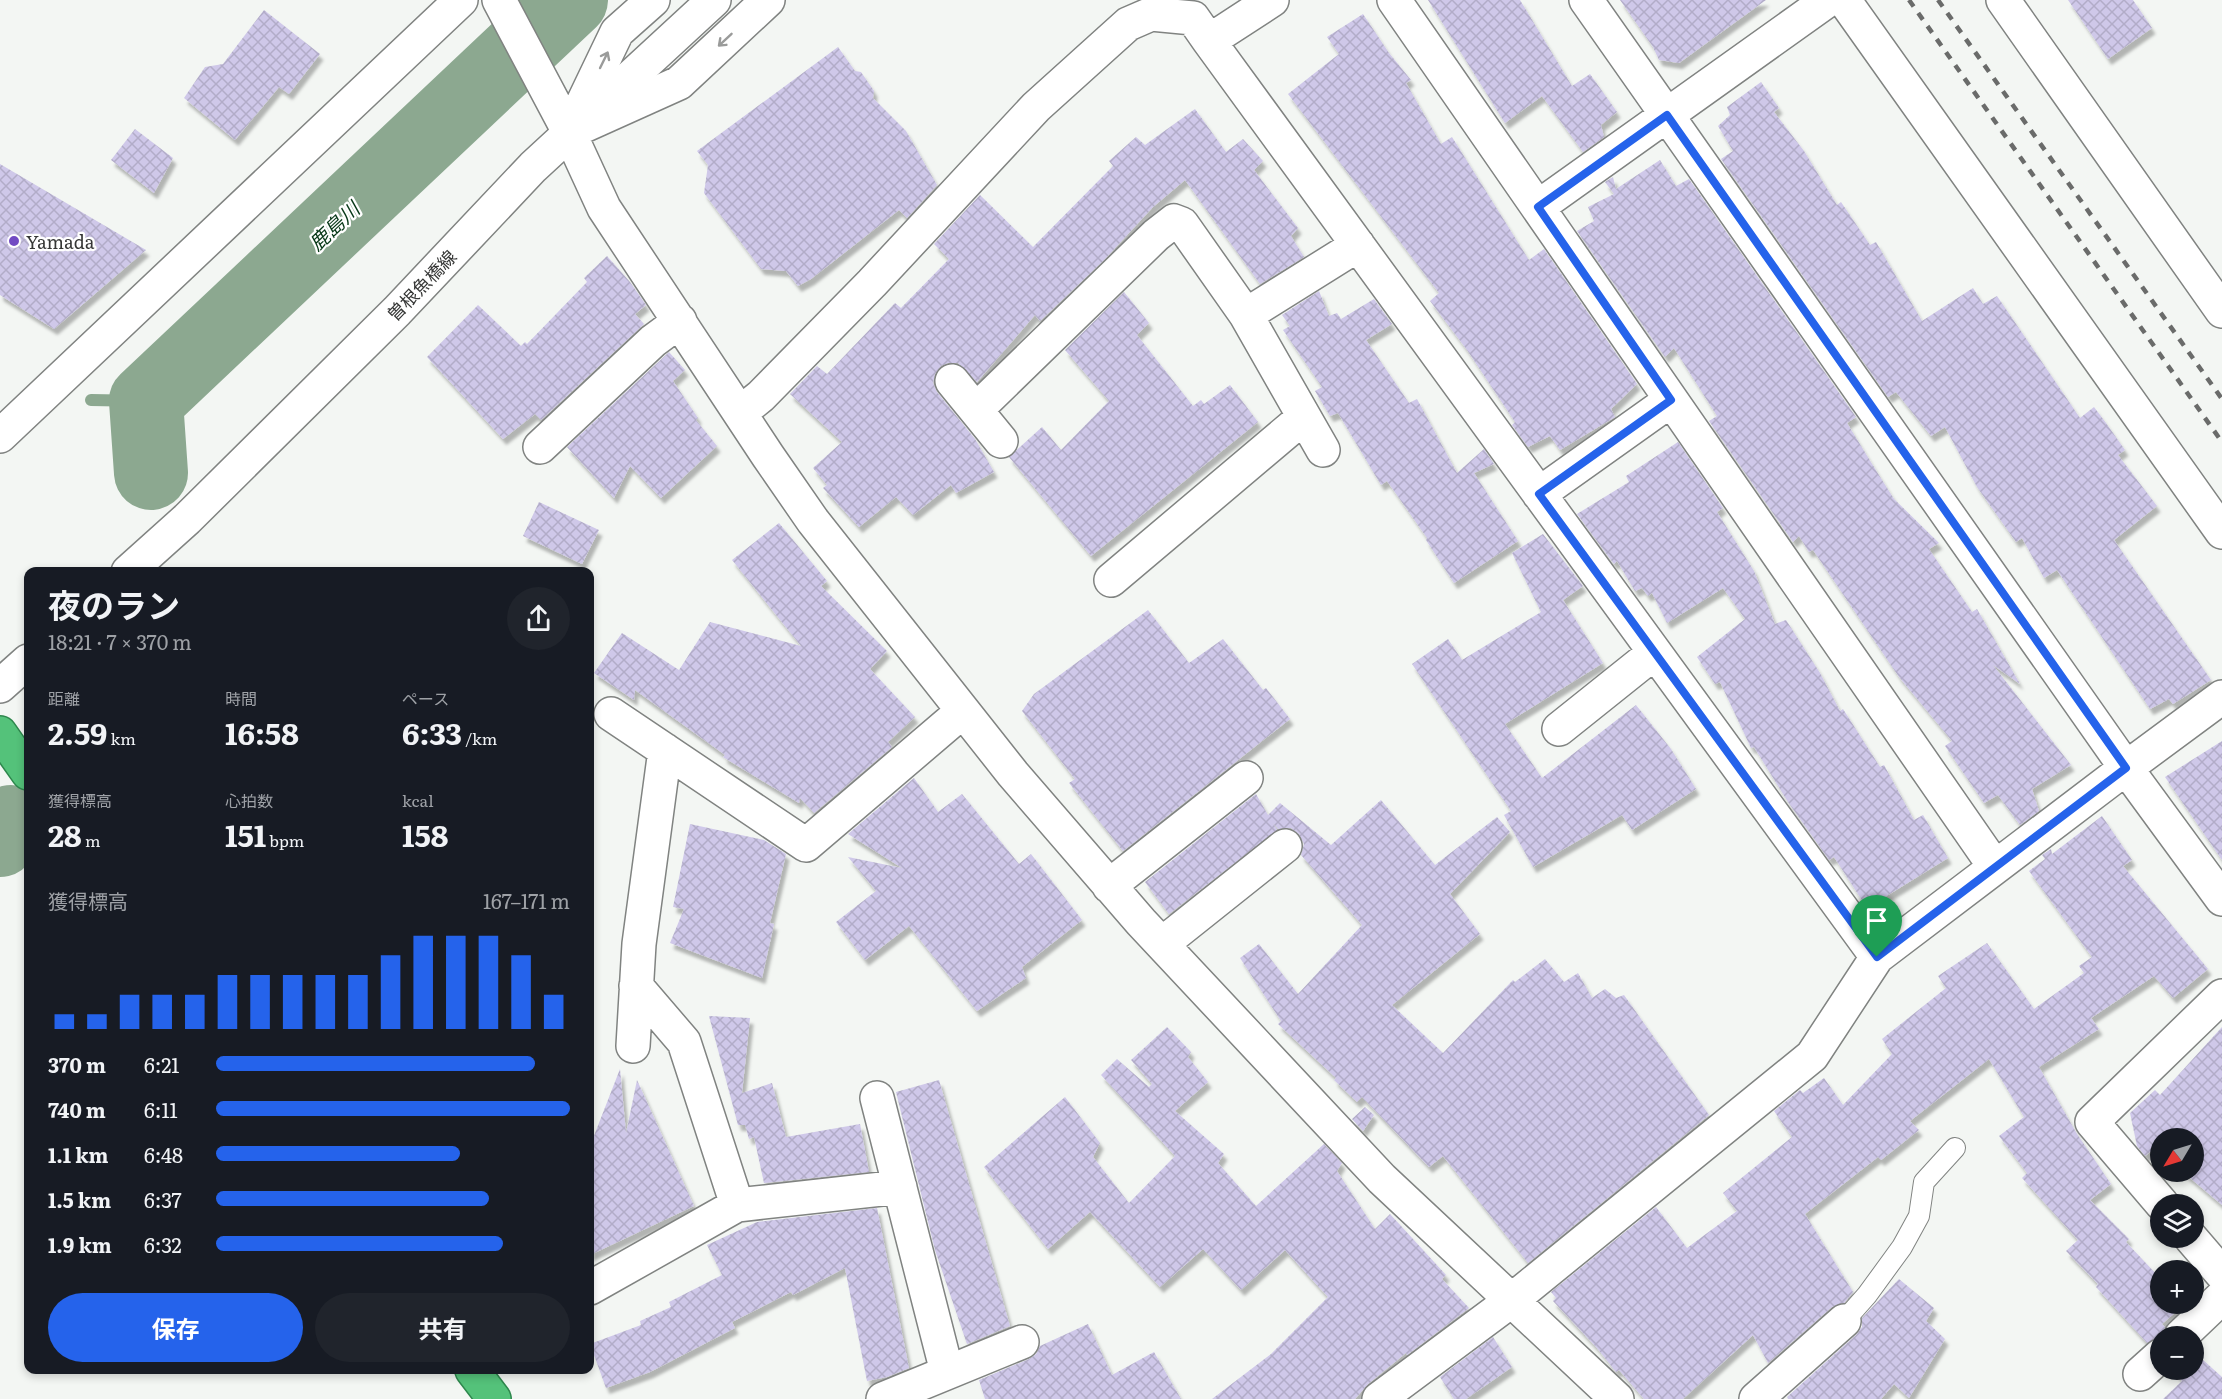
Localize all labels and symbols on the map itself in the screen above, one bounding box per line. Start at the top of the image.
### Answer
one-way arrow [718,33,733,47]
one-way arrow [598,52,610,70]
water label: 鹿島川 [301,192,367,256]
place label: Yamada [26,228,95,255]
marker: Yamada [7,234,21,248]
street label: 曽根魚橋線 [380,243,462,327]
pin [1851,895,1902,957]
north arrow [2150,1128,2204,1182]

